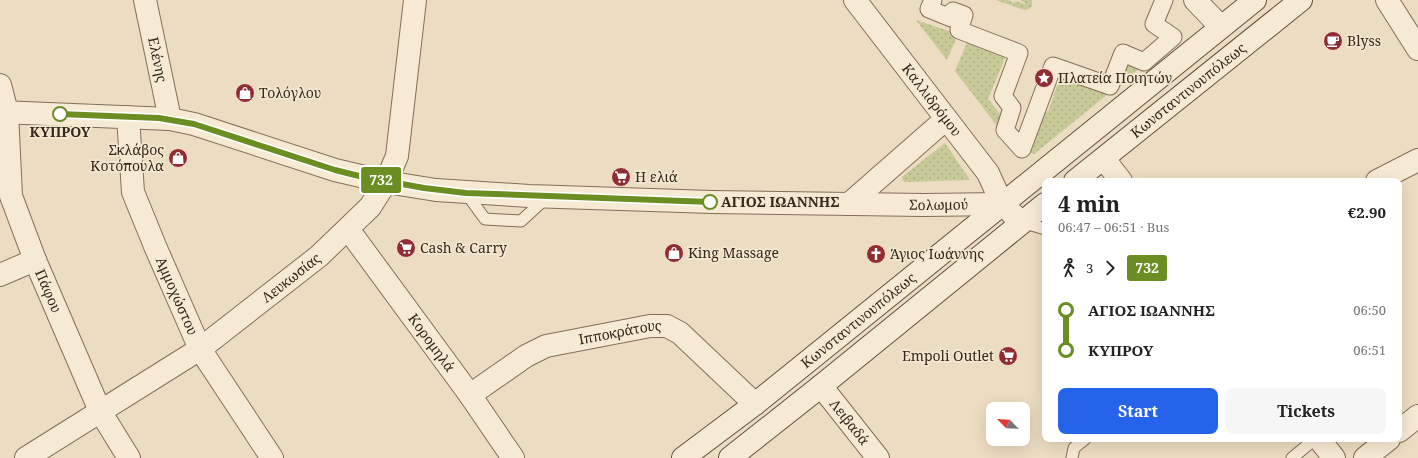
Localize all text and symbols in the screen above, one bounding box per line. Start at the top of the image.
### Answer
cafe icon: Blyss [1322,30,1344,52]
place label: Blyss [1347,31,1381,50]
street label: Ελένης [144,35,172,84]
street label: Κωνσταντινουπόλεως [1126,38,1250,142]
street label: Καλλιδρόμου [898,59,966,140]
place icon: Πλατεία Ποιητών [1033,67,1055,89]
place label: Πλατεία Ποιητών [1058,68,1172,87]
shop icon: Τολόγλου [234,82,256,104]
place label: Τολόγλου [259,83,321,102]
marker: ΚΥΠΡΟΥ [52,106,68,122]
place label: ΚΥΠΡΟΥ [29,122,91,141]
place label: Σκλάβος Κοτόπουλα [90,140,164,175]
shop icon: Σκλάβος Κοτόπουλα [167,147,189,169]
supermarket icon: Η ελιά [610,166,632,188]
line badge: 732 [358,167,404,193]
place label: Η ελιά [635,167,678,186]
text: 732 [369,170,393,189]
text: 4 min [1058,188,1120,218]
place label: ΑΓΙΟΣ ΙΩΑΝΝΗΣ [721,192,840,211]
marker: ΑΓΙΟΣ ΙΩΑΝΝΗΣ [702,194,718,210]
street label: Σολωμού [909,194,968,214]
text: €2.90 [1348,202,1386,222]
text: 06:47 – 06:51 · Bus [1058,218,1169,236]
supermarket icon: Cash & Carry [395,237,417,259]
place label: Cash & Carry [420,238,507,257]
shop icon: King Massage [663,242,685,264]
place label: King Massage [688,243,779,262]
church icon: Άγιος Ιωάννης [865,243,887,265]
place label: Άγιος Ιωάννης [890,244,984,263]
street label: Λευκωσίας [257,248,325,306]
street label: Αμμοχώστου [152,254,203,338]
icon: walk [1058,257,1080,279]
icon: forward [1099,257,1121,279]
text: 732 [1135,258,1159,277]
text: 3 [1086,259,1093,277]
street label: Πάφου [31,266,66,315]
street label: Κωνσταντινουπόλεως [797,268,920,372]
text: ΑΓΙΟΣ ΙΩΑΝΝΗΣ [1088,300,1215,320]
text: 06:50 [1353,301,1386,319]
street label: Κορομηλά [404,309,460,375]
street label: Ιπποκράτους [577,316,662,349]
text: ΚΥΠΡΟΥ [1088,340,1153,360]
text: 06:51 [1353,341,1386,359]
supermarket icon: Empoli Outlet [997,345,1019,367]
place label: Empoli Outlet [902,346,994,365]
button: Start [1058,388,1218,434]
button: Tickets [1226,388,1386,434]
street label: Λειβαδά [826,395,874,449]
north arrow [986,402,1030,446]
map controls [986,402,1030,446]

